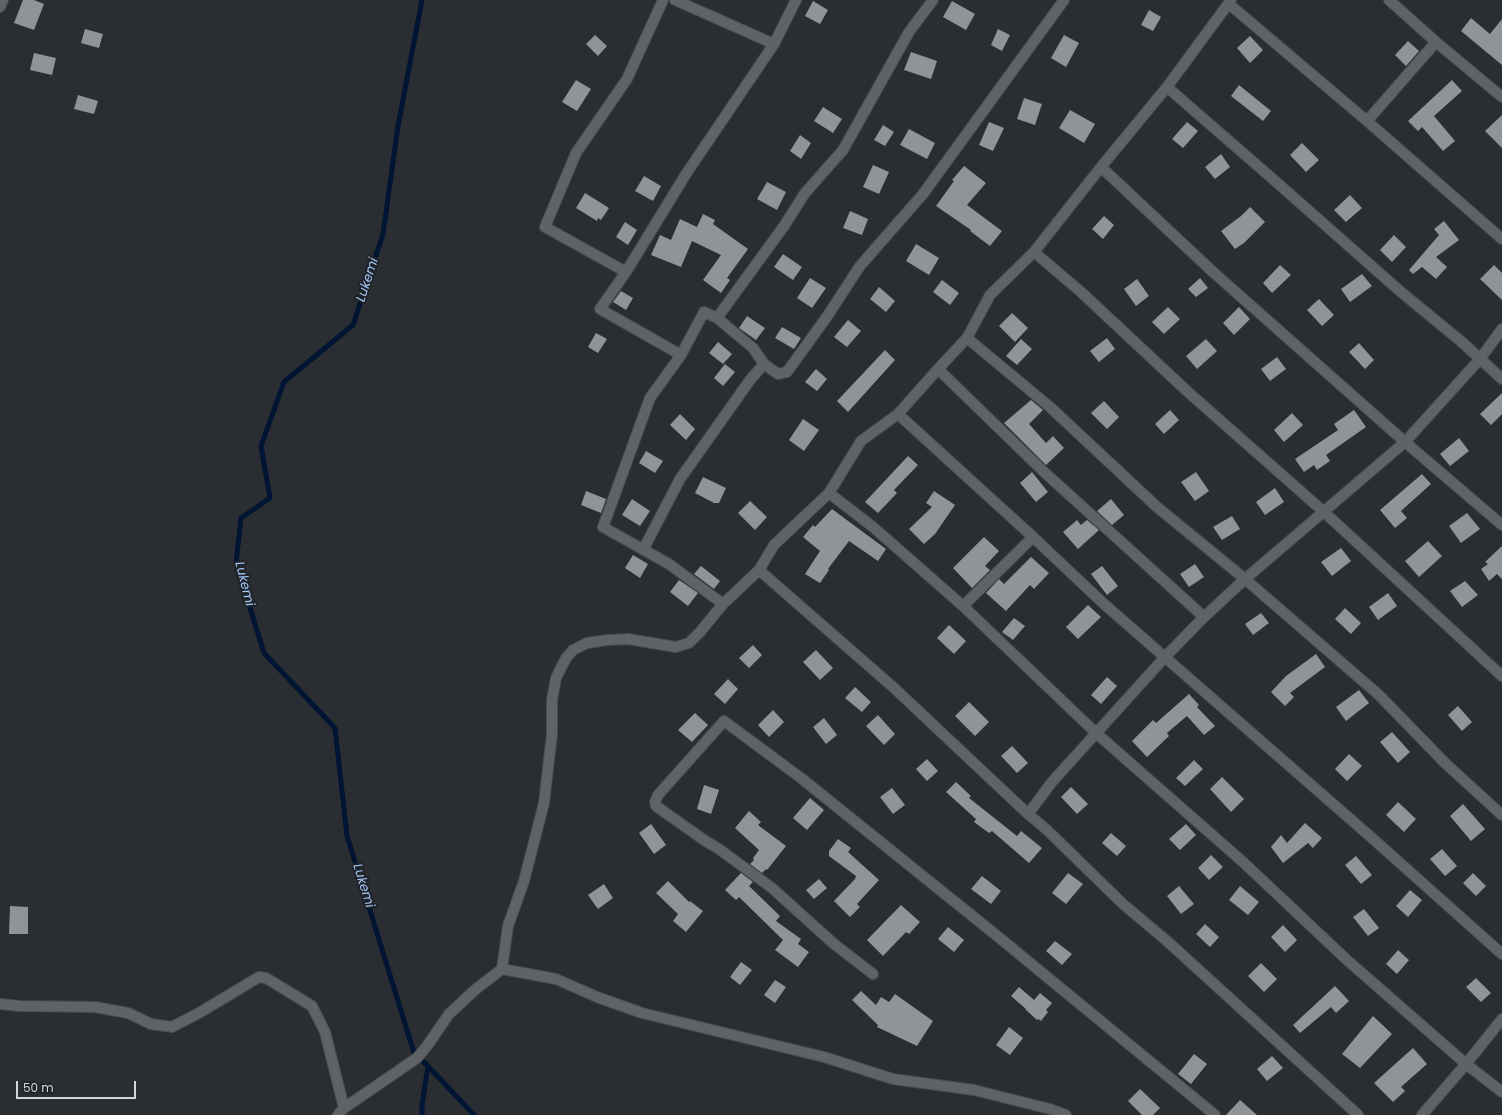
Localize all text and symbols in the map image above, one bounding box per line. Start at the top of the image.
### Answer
water label: Lukemi [354,256,382,304]
water label: Lukemi [231,560,257,608]
water label: Lukemi [349,862,377,910]
scale bar [18,1073,138,1099]
text: 50 m [23,1079,54,1096]

